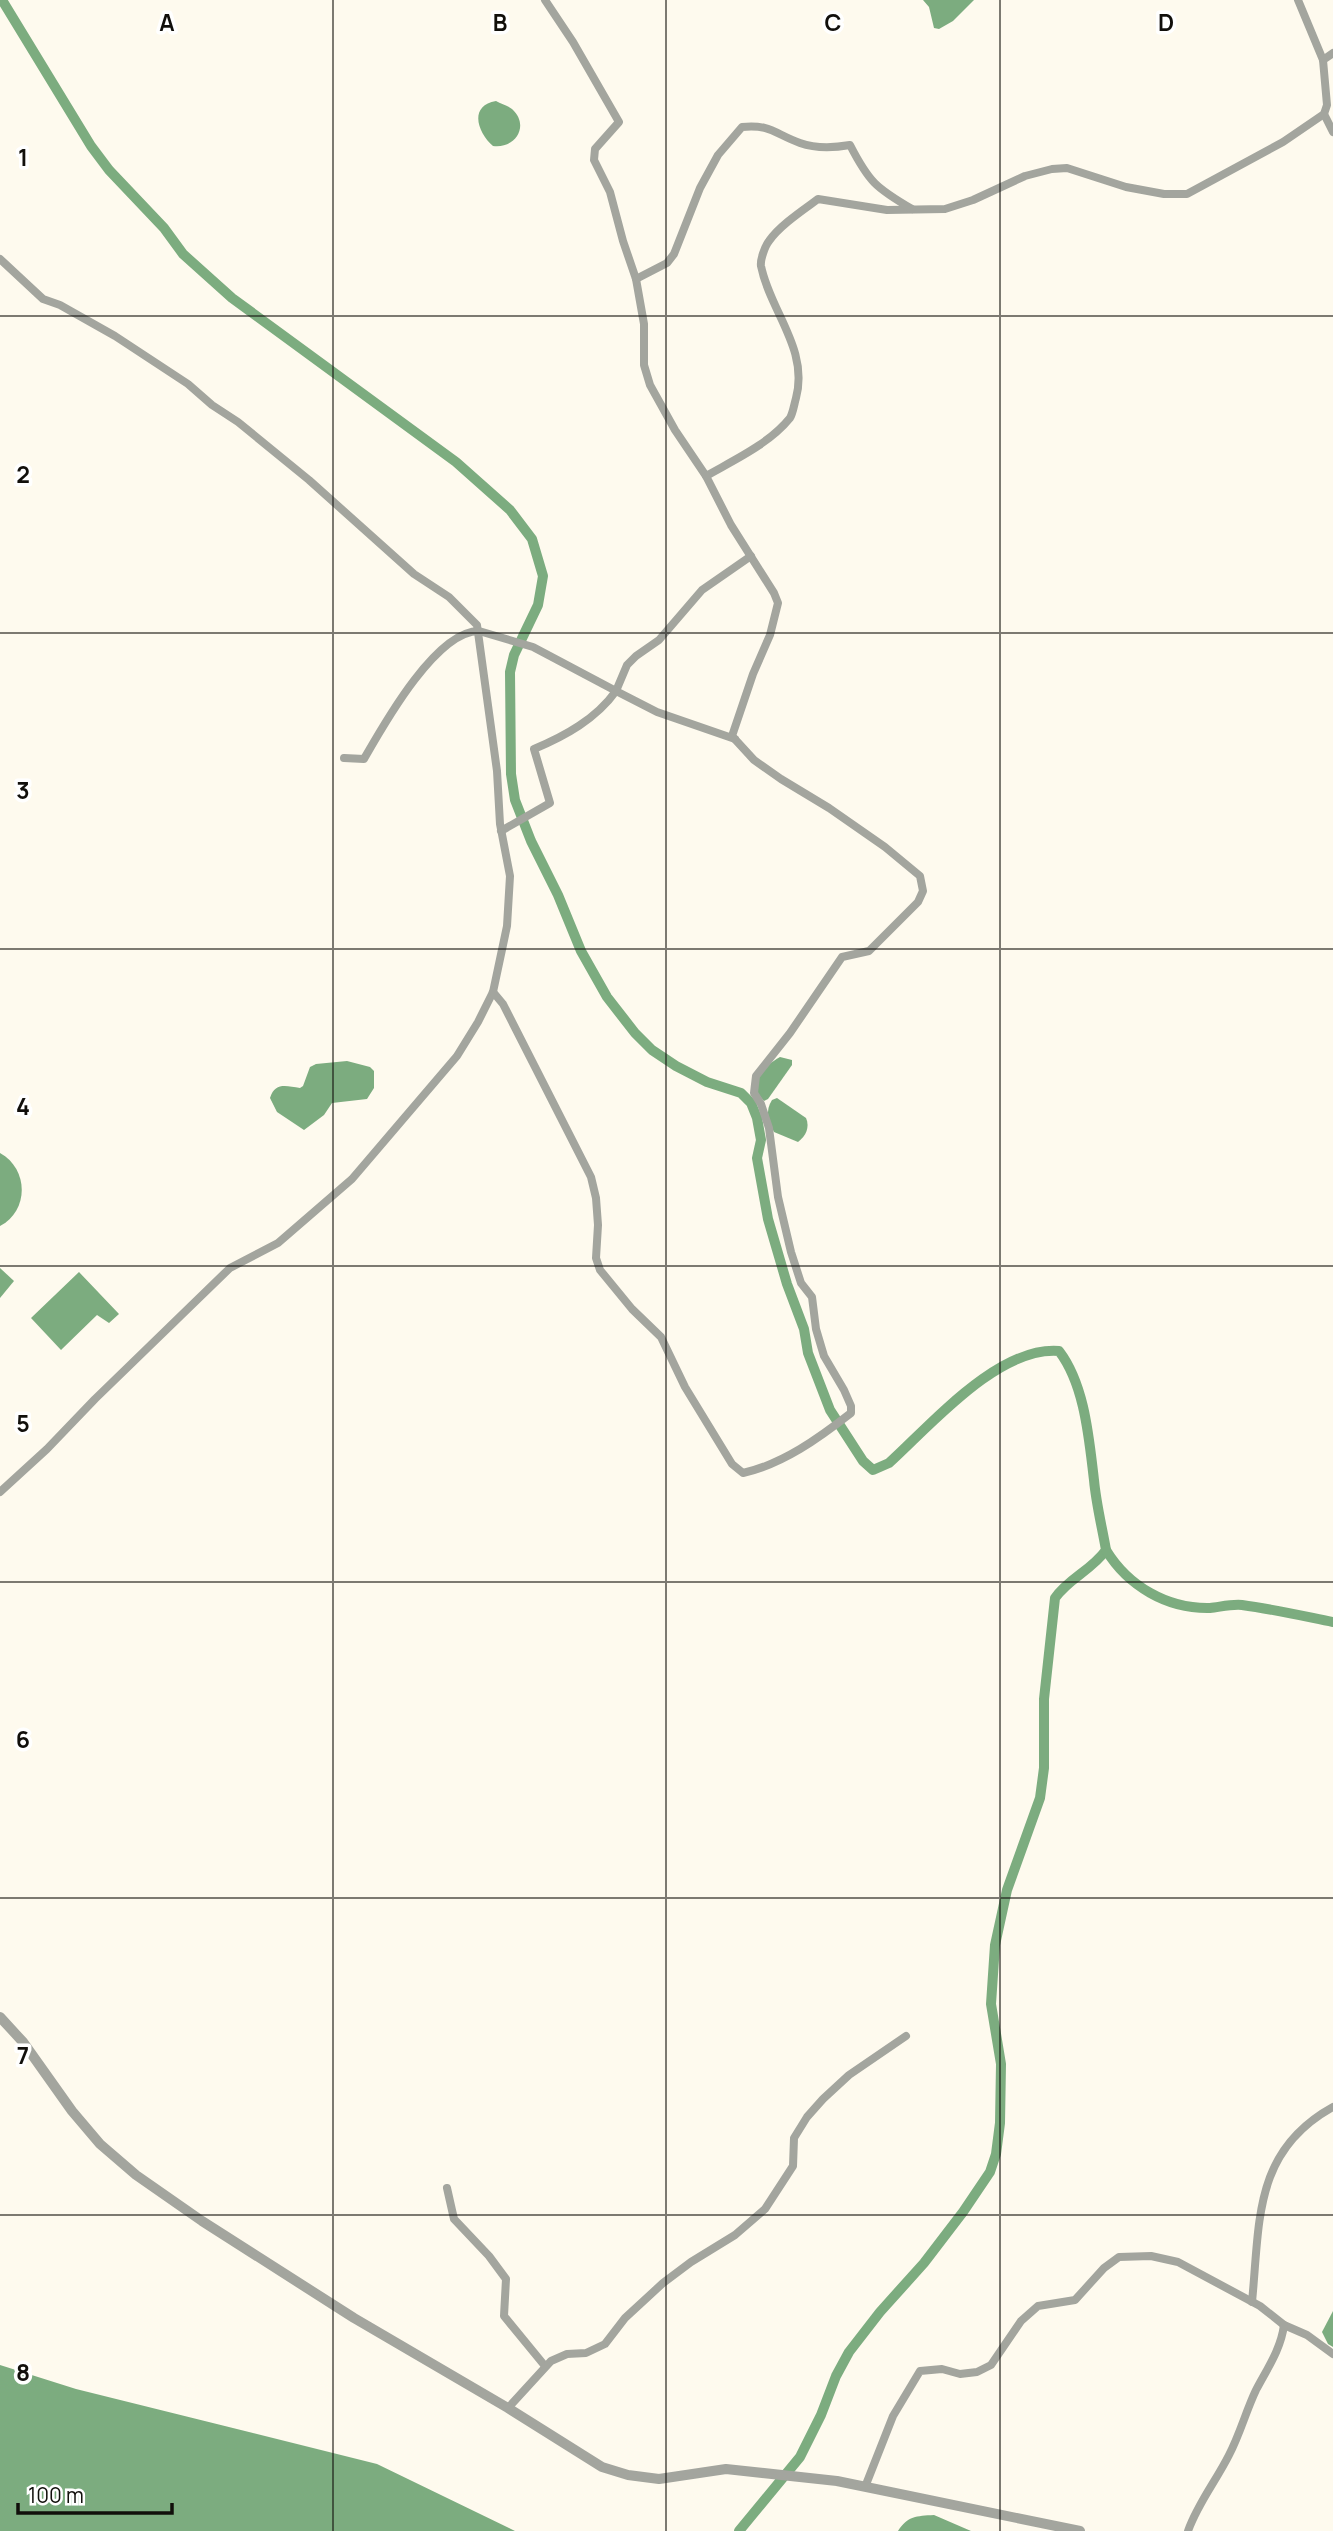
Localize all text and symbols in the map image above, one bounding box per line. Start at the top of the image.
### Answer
text: A [159,6,175,38]
text: B [493,6,507,38]
text: C [825,6,842,38]
text: D [1158,6,1174,38]
text: 1 [18,141,28,173]
text: 2 [16,458,30,490]
text: 3 [16,774,30,806]
text: 4 [16,1090,30,1122]
text: 5 [16,1407,30,1439]
text: 6 [16,1723,30,1755]
text: 7 [17,2039,29,2071]
text: 8 [16,2356,30,2388]
scale bar [18,2472,172,2516]
text: 100 m [28,2481,84,2509]

